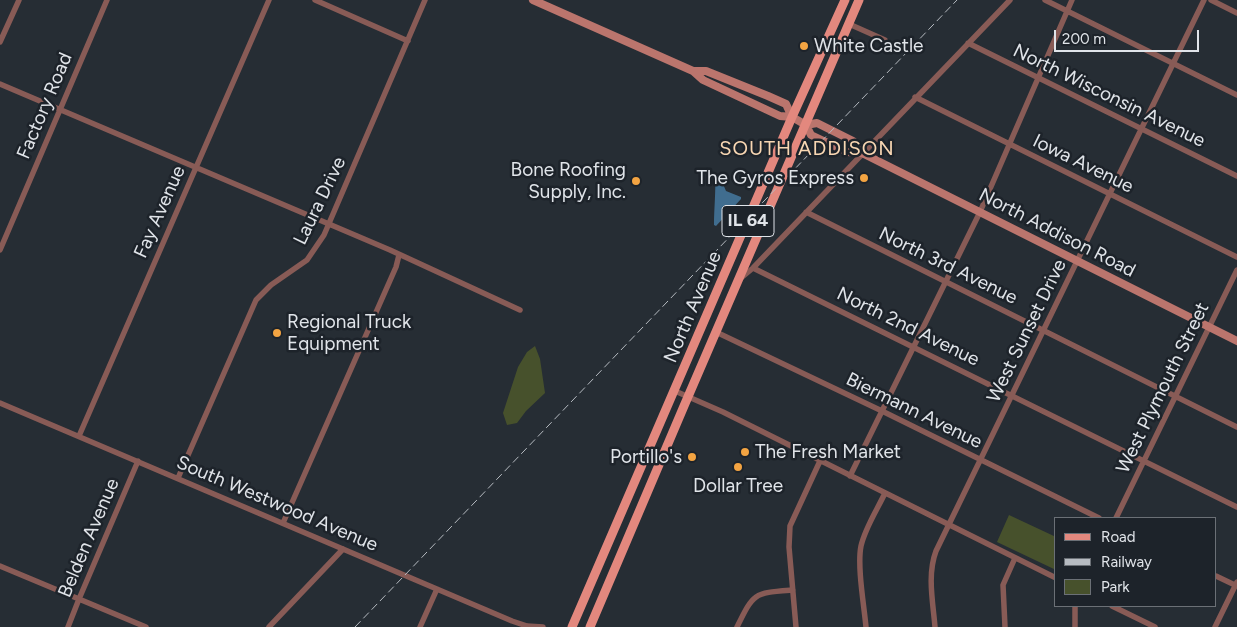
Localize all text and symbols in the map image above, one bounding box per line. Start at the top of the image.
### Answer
scale bar [1057,20,1202,52]
text: 200 m [1062,30,1106,48]
place label: White Castle [814,35,923,57]
marker: White Castle [798,40,810,52]
street label: North Wisconsin Avenue [1009,40,1209,152]
street label: Factory Road [12,49,78,163]
street label: Iowa Avenue [1029,130,1137,198]
district label: SOUTH ADDISON [718,137,896,161]
street label: Laura Drive [289,153,351,249]
place label: Bone Roofing Supply, Inc. [511,159,626,203]
street label: Fay Avenue [130,162,190,262]
place label: The Gyros Express [696,167,854,189]
marker: The Gyros Express [858,172,870,184]
marker: Bone Roofing Supply, Inc. [630,175,642,187]
street label: North Addison Road [975,184,1139,282]
road number: IL 64 [722,206,774,237]
street label: North 3rd Avenue [875,223,1021,309]
street label: North Avenue [659,248,727,366]
street label: West Sunset Drive [982,256,1072,406]
street label: North 2nd Avenue [833,283,983,371]
street label: West Plymouth Street [1112,299,1214,477]
place label: Regional Truck Equipment [287,311,411,355]
marker: Regional Truck Equipment [271,327,283,339]
street label: Biermann Avenue [842,368,986,454]
place label: The Fresh Market [755,441,901,463]
place label: Portillo's [610,446,682,468]
marker: The Fresh Market [739,446,751,458]
street label: South Westwood Avenue [173,451,381,557]
marker: Portillo's [686,451,698,463]
marker: Dollar Tree [732,461,744,473]
street label: Belden Avenue [54,475,124,601]
place label: Dollar Tree [693,475,783,497]
legend [1054,517,1217,607]
text: Road [1101,528,1136,546]
text: Railway [1101,553,1152,571]
text: Park [1101,578,1130,596]

